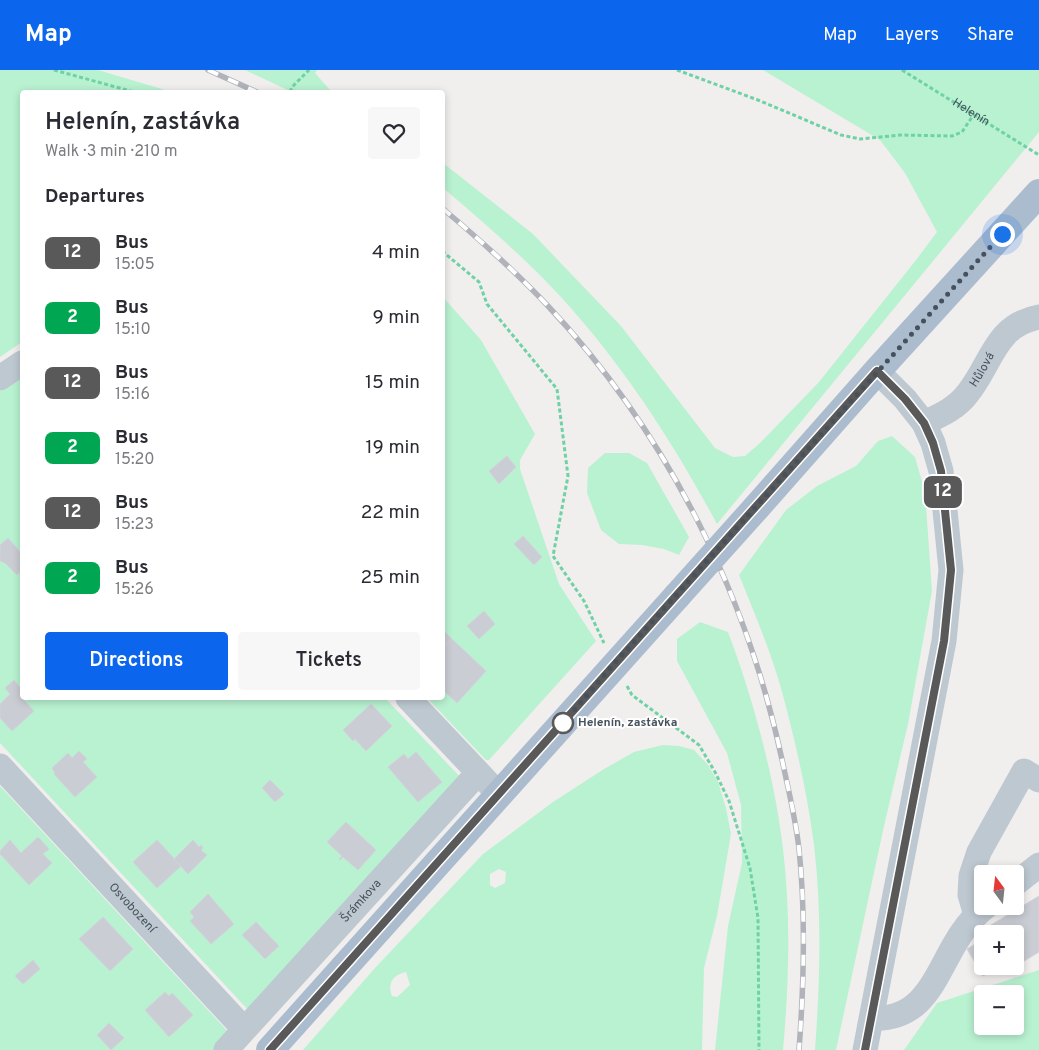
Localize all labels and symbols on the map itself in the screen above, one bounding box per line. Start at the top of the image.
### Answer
street label: Helenín [949,95,993,130]
your location [990,222,1015,247]
street label: Hůlová [966,350,999,391]
line badge: 12 [920,476,966,508]
marker: Helenín, zastávka [552,712,574,734]
place label: Helenín, zastávka [578,715,677,731]
north arrow [974,865,1024,915]
street label: Šrámkova [337,876,385,926]
street label: Osvobození [105,880,160,937]

